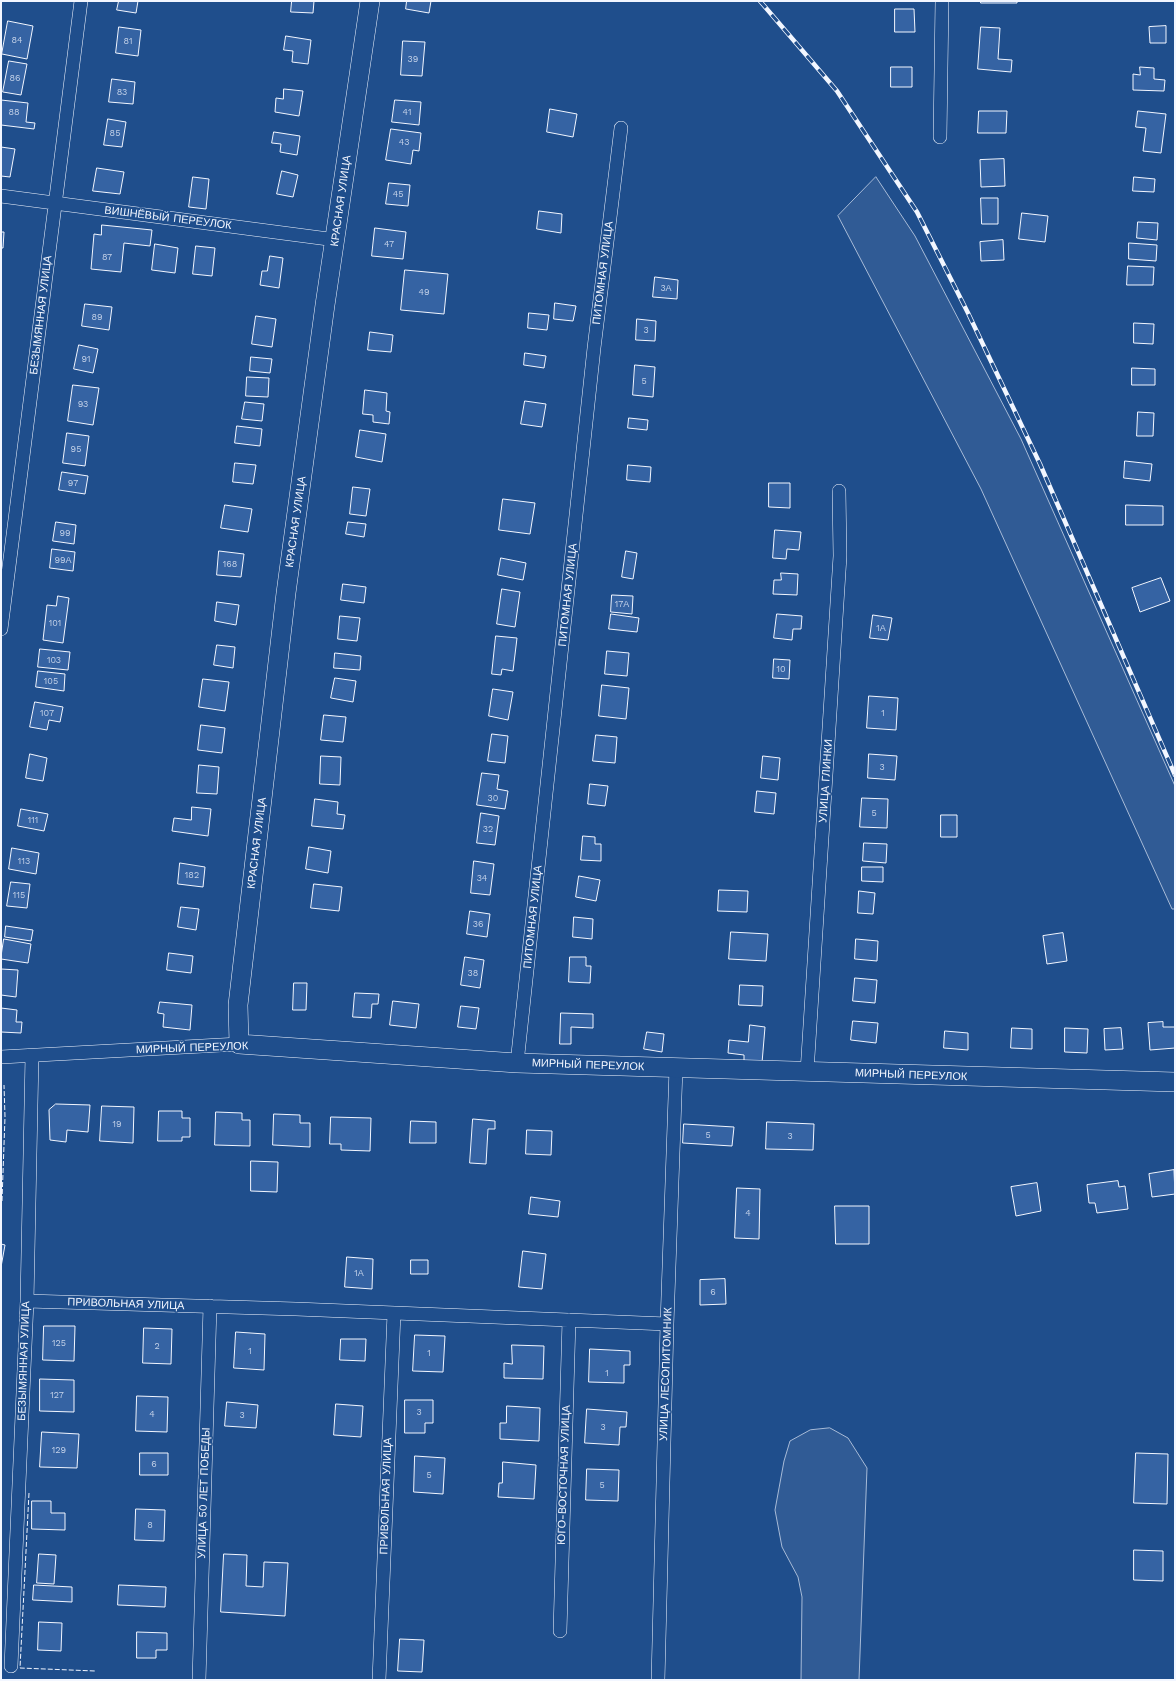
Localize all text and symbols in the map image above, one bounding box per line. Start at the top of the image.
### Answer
house number: 84 [11,35,23,45]
house number: 81 [123,36,133,46]
house number: 39 [408,54,418,64]
house number: 86 [9,73,21,83]
house number: 83 [117,87,127,97]
house number: 88 [8,107,20,117]
house number: 41 [403,107,411,117]
house number: 85 [110,128,120,138]
house number: 43 [399,137,409,147]
street label: КРАСНАЯ УЛИЦА [328,154,354,248]
house number: 45 [393,189,403,199]
street label: ВИШНЁВЫЙ ПЕРЕУЛОК [104,204,232,232]
street label: ПИТОМНАЯ УЛИЦА [590,221,616,325]
house number: 47 [384,239,394,249]
house number: 87 [102,252,112,262]
street label: БЕЗЫМЯННАЯ УЛИЦА [27,255,55,375]
house number: 3А [660,283,672,293]
house number: 49 [418,287,430,297]
house number: 89 [91,312,103,322]
house number: 3 [643,325,649,335]
house number: 91 [81,354,91,364]
house number: 5 [641,376,647,386]
house number: 93 [78,399,88,409]
house number: 95 [71,444,81,454]
street label: КРАСНАЯ УЛИЦА [283,475,309,569]
house number: 97 [68,478,78,488]
house number: 99 [59,528,71,538]
street label: ПИТОМНАЯ УЛИЦА [556,543,580,647]
house number: 99А [54,555,72,565]
house number: 168 [223,559,237,569]
house number: 17А [615,599,629,609]
house number: 101 [49,618,61,628]
house number: 1А [876,623,886,633]
house number: 103 [47,655,61,665]
house number: 10 [776,664,786,674]
house number: 105 [44,676,58,686]
house number: 107 [40,708,54,718]
house number: 1 [881,708,885,718]
street label: УЛИЦА ГЛИНКИ [816,739,836,823]
house number: 3 [879,762,885,772]
house number: 30 [488,793,498,803]
street label: КРАСНАЯ УЛИЦА [245,796,269,890]
house number: 5 [871,808,877,818]
house number: 111 [28,815,38,825]
house number: 32 [483,824,493,834]
house number: 113 [18,856,30,866]
street label: ПИТОМНАЯ УЛИЦА [521,865,545,969]
house number: 182 [185,870,199,880]
house number: 34 [477,873,487,883]
house number: 115 [13,890,25,900]
house number: 36 [473,919,483,929]
house number: 38 [468,968,478,978]
street label: МИРНЫЙ ПЕРЕУЛОК [136,1039,248,1057]
street label: МИРНЫЙ ПЕРЕУЛОК [532,1056,644,1074]
street label: МИРНЫЙ ПЕРЕУЛОК [855,1066,967,1084]
house number: 19 [112,1119,122,1129]
house number: 5 [705,1130,711,1140]
house number: 3 [787,1131,793,1141]
house number: 4 [745,1208,751,1218]
house number: 1А [354,1268,364,1278]
house number: 6 [710,1287,716,1297]
street label: ПРИВОЛЬНАЯ УЛИЦА [67,1295,185,1313]
street label: БЕЗЫМЯННАЯ УЛИЦА [15,1301,33,1421]
street label: УЛИЦА ЛЕСОПИТОМНИК [657,1307,675,1441]
house number: 125 [52,1338,66,1348]
house number: 2 [154,1341,160,1351]
house number: 1 [248,1346,252,1356]
house number: 1 [427,1348,431,1358]
house number: 1 [605,1368,609,1378]
house number: 127 [50,1390,64,1400]
street label: ЮГО-ВОСТОЧНАЯ УЛИЦА [555,1405,573,1545]
house number: 3 [416,1407,422,1417]
house number: 4 [149,1409,155,1419]
house number: 3 [239,1410,245,1420]
house number: 3 [600,1422,606,1432]
street label: УЛИЦА 50 ЛЕТ ПОБЕДЫ [195,1427,213,1559]
street label: ПРИВОЛЬНАЯ УЛИЦА [377,1437,395,1555]
house number: 129 [52,1445,66,1455]
house number: 6 [151,1459,157,1469]
house number: 5 [426,1470,432,1480]
house number: 5 [599,1480,605,1490]
house number: 8 [147,1520,153,1530]

